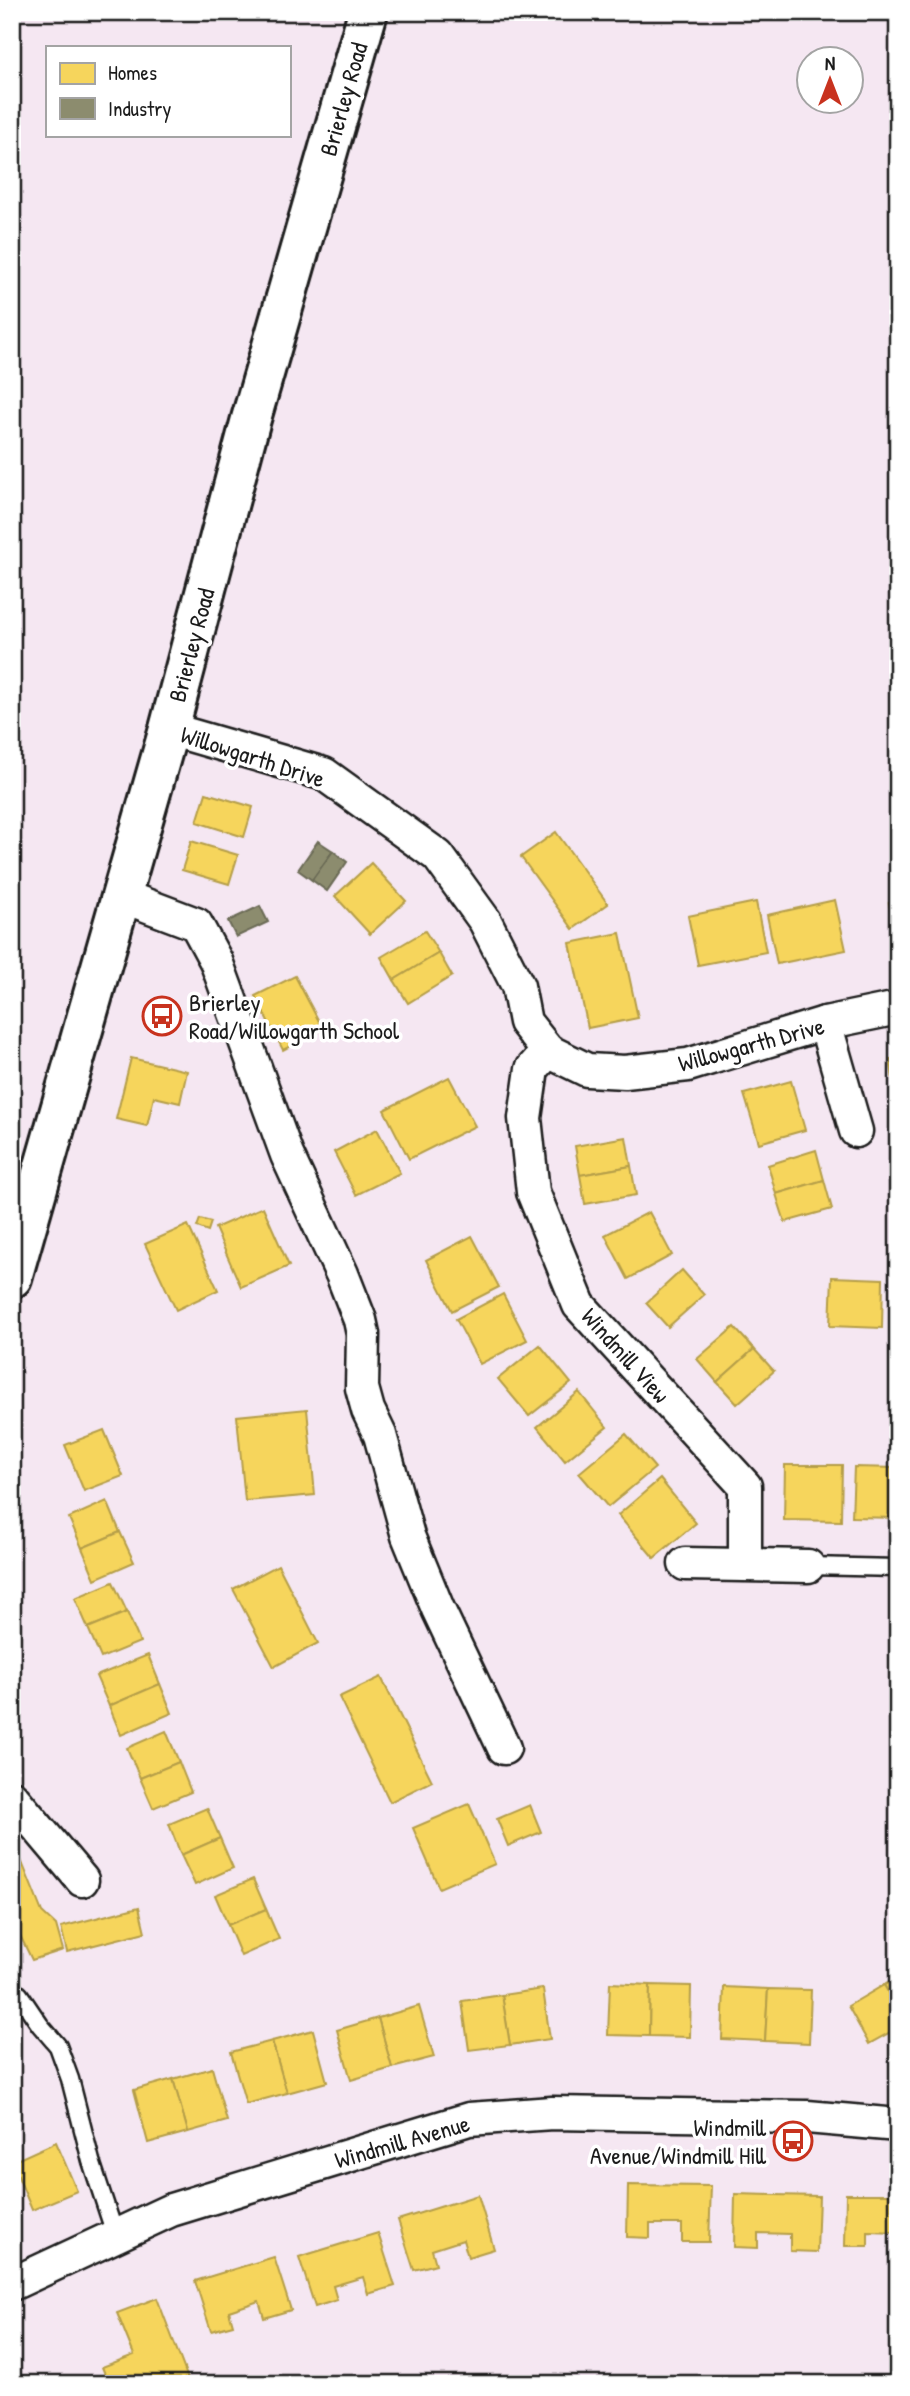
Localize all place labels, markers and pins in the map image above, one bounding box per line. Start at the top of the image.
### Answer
place label: Brierley Road/Willowgarth School [189,986,400,1046]
bus stop icon: Brierley Road/Willowgarth School [141,995,183,1037]
place label: Windmill Avenue/Windmill Hill [590,2111,767,2171]
bus stop icon: Windmill Avenue/Windmill Hill [772,2120,814,2162]

